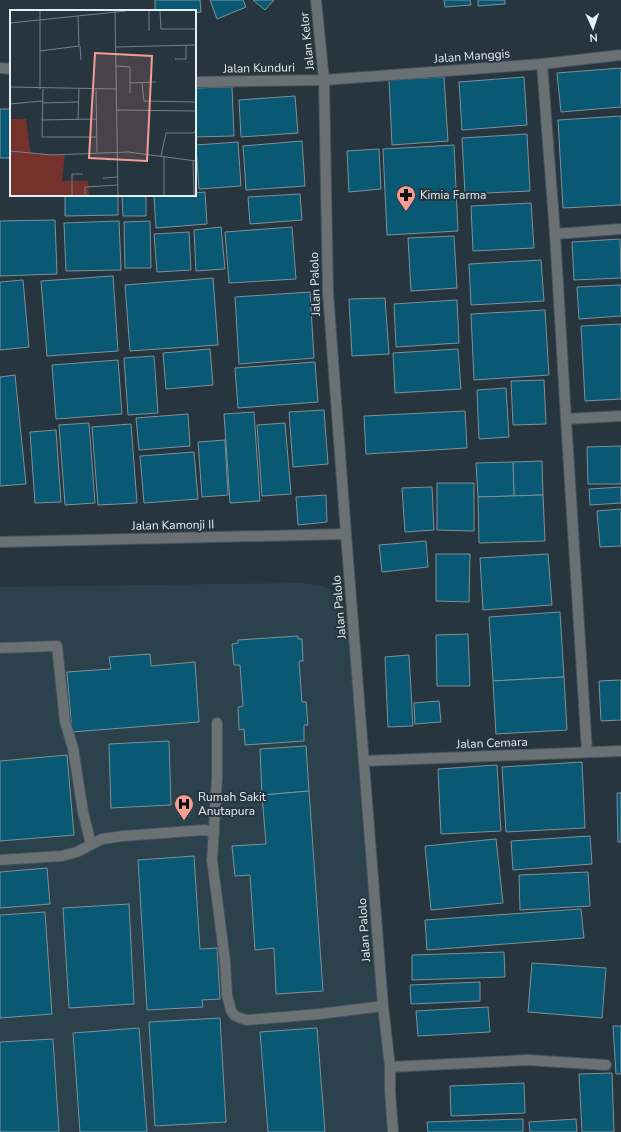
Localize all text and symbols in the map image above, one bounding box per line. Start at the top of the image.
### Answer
north arrow [573,8,613,48]
inset map [10,10,196,196]
street label: Jalan Kelor [296,10,318,72]
text: N [589,30,598,45]
street label: Jalan Manggis [432,45,511,67]
street label: Jalan Kunduri [222,59,295,77]
pharmacy icon: Kimia Farma [395,184,417,212]
place label: Kimia Farma [420,187,486,203]
street label: Jalan Palolo [306,251,324,317]
street label: Jalan Kamonji II [131,516,214,534]
street label: Jalan Palolo [328,574,350,641]
street label: Jalan Cemara [455,734,528,752]
place label: Rumah Sakit Anutapura [198,789,267,819]
hospital icon: Rumah Sakit Anutapura [173,793,195,821]
street label: Jalan Palolo [354,897,374,964]

